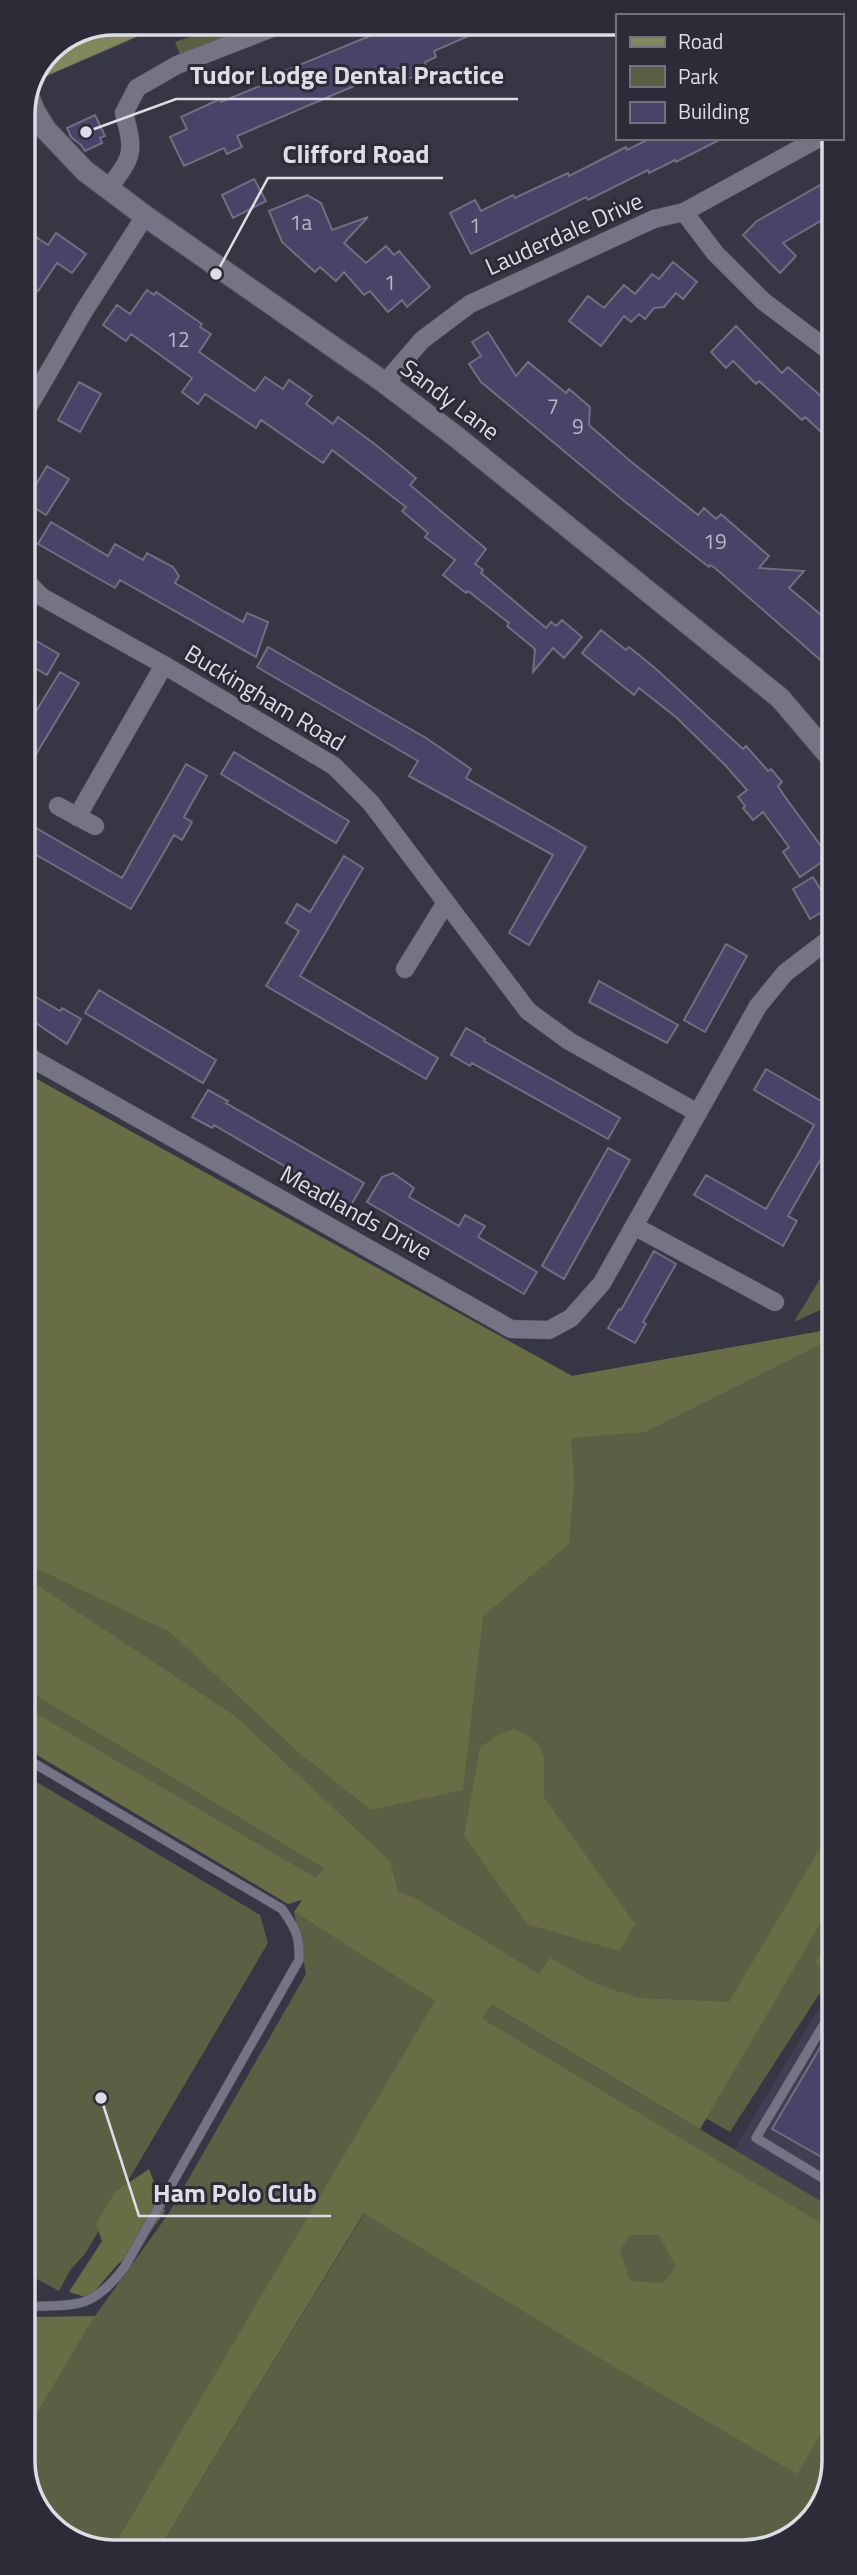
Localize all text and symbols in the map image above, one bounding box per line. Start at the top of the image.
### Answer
legend [616,14,843,140]
text: Road [678,25,723,57]
callout: Tudor Lodge Dental Practice [176,52,518,99]
text: Tudor Lodge Dental Practice [190,55,504,94]
text: Park [678,60,718,92]
text: Building [678,95,750,127]
callout: Clifford Road [268,131,443,178]
text: Clifford Road [282,134,430,173]
street label: Lauderdale Drive [479,182,648,284]
house number: 1a [290,206,313,238]
house number: 1 [469,209,481,241]
house number: 1 [384,266,396,298]
house number: 12 [166,323,190,355]
street label: Sandy Lane [393,350,508,448]
house number: 7 [547,390,559,422]
house number: 9 [572,410,584,442]
house number: 19 [703,525,727,557]
street label: Buckingham Road [178,635,353,759]
street label: Meadlands Drive [274,1155,439,1269]
callout: Ham Polo Club [139,2169,331,2216]
text: Ham Polo Club [153,2173,317,2212]

